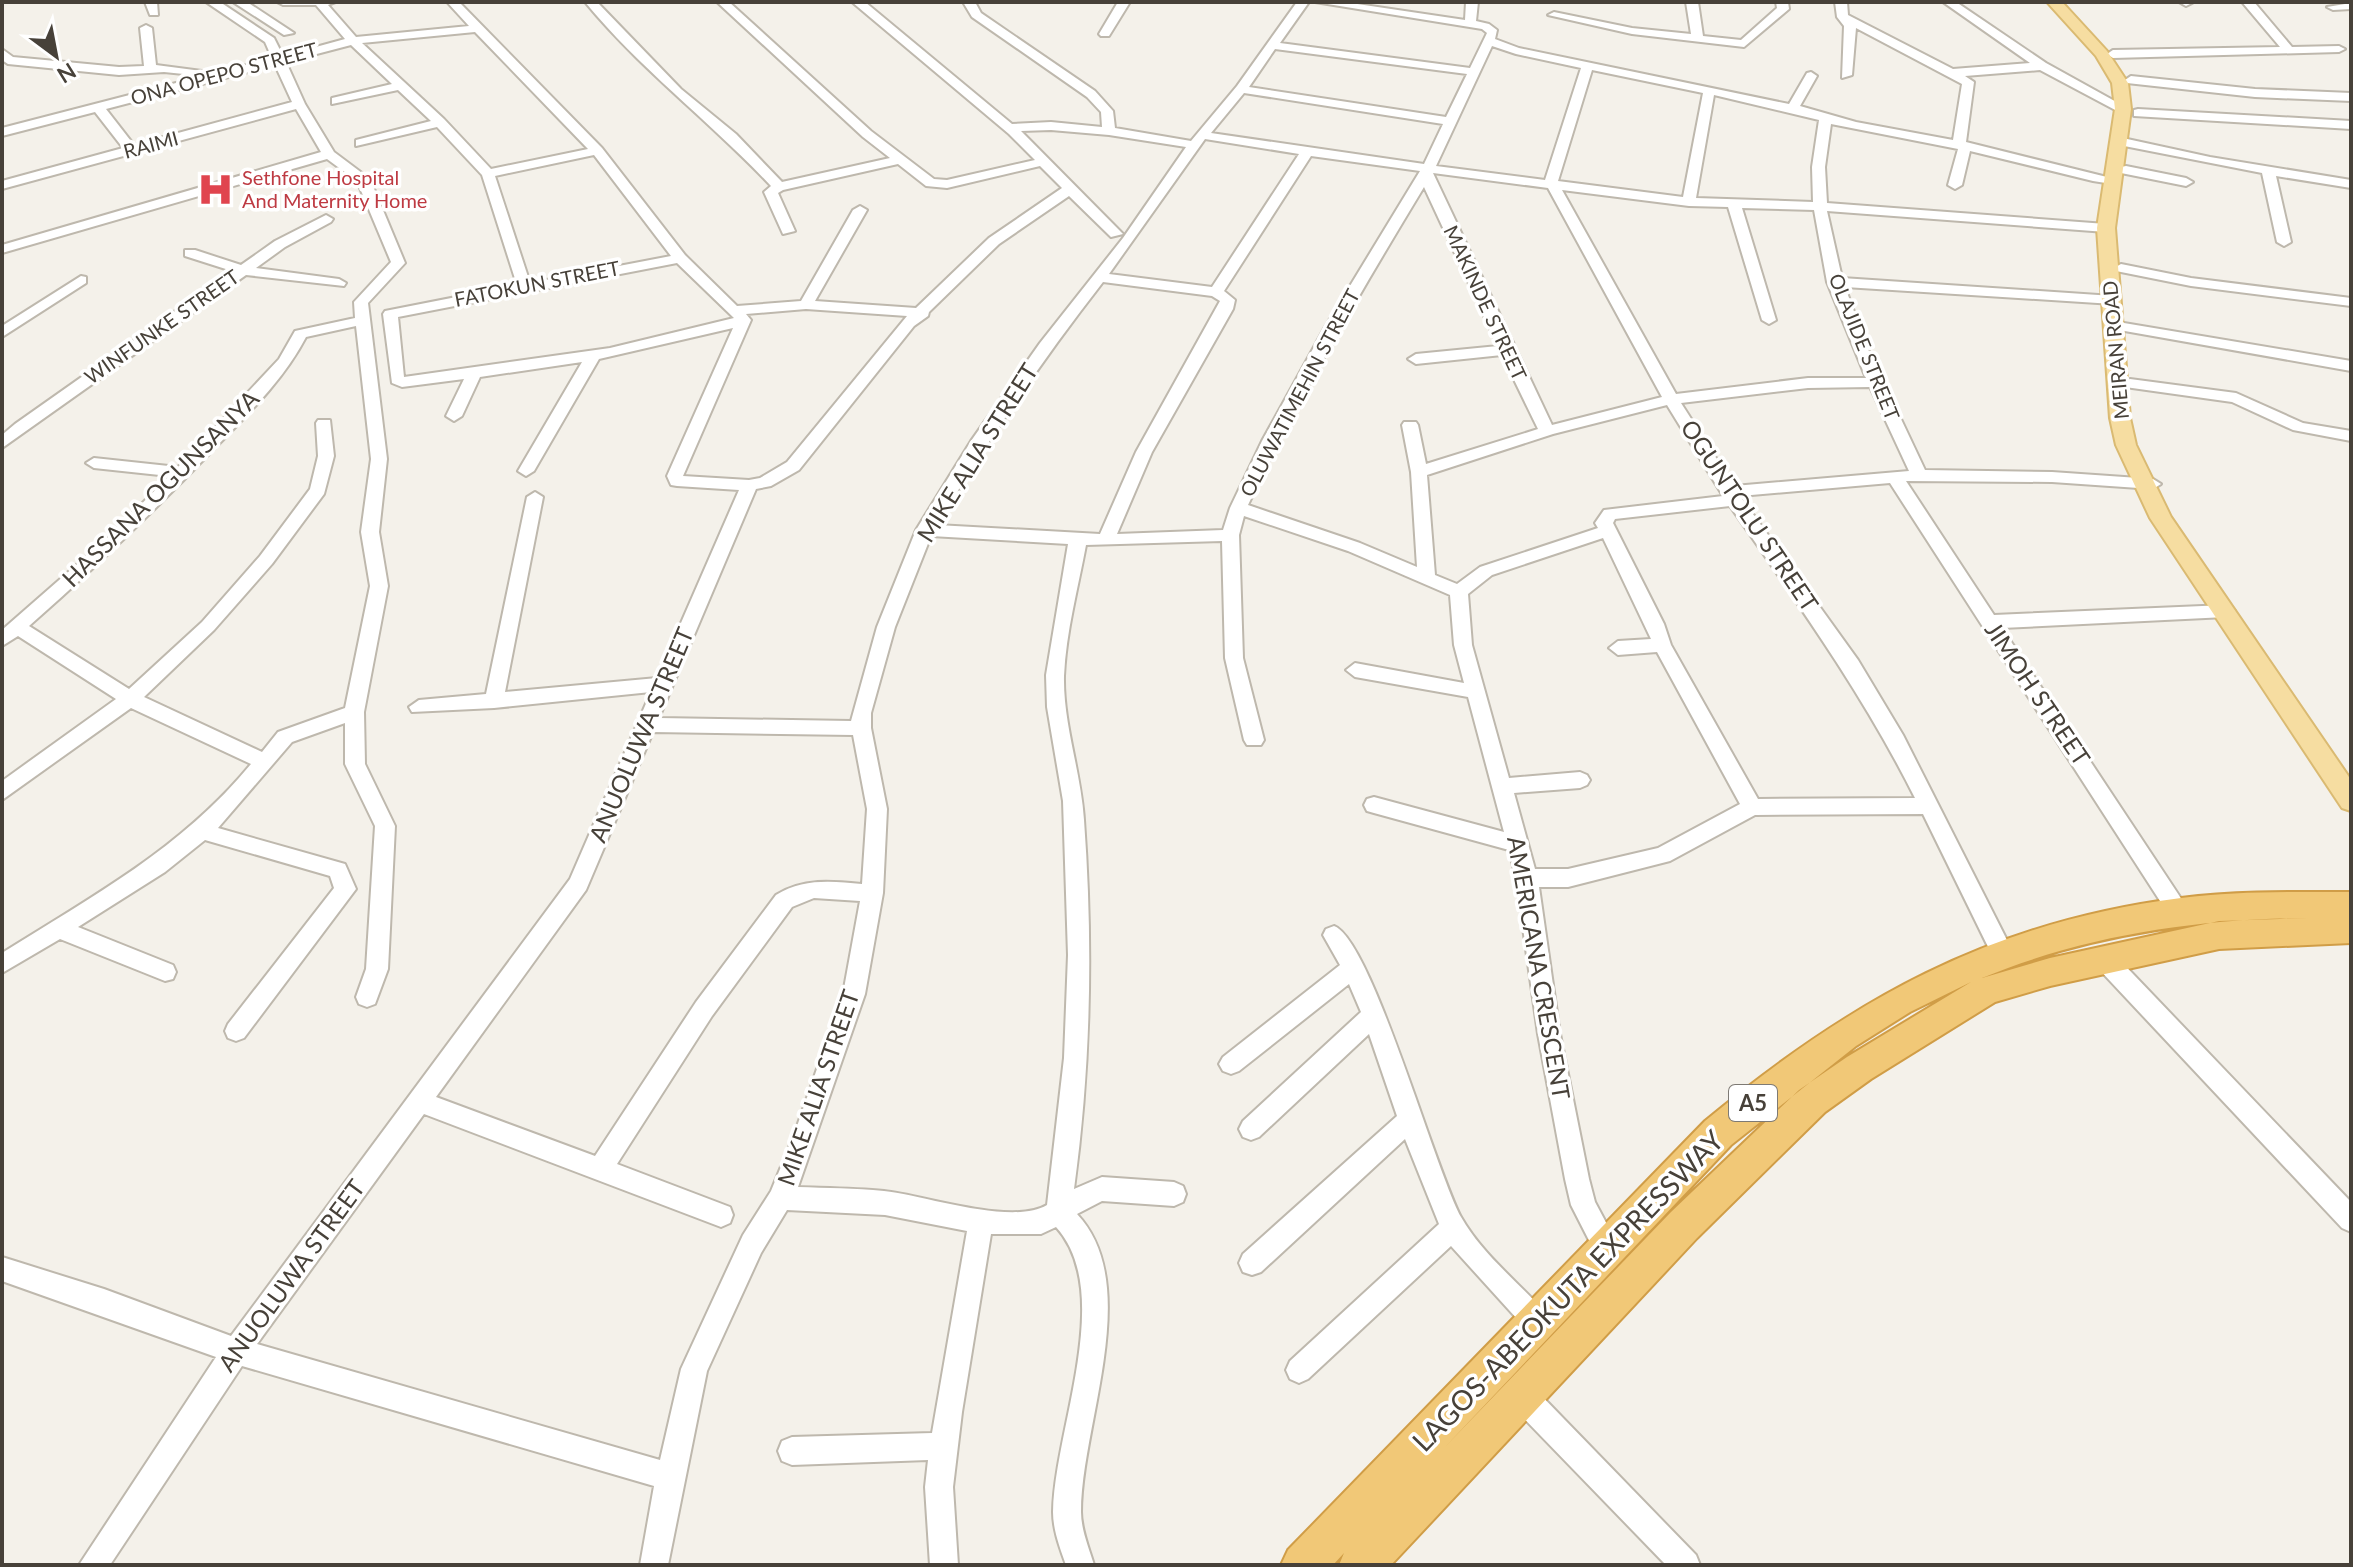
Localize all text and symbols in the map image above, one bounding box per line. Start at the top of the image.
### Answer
north arrow [16,16,96,96]
street label: ONA OPEPO STREET [128,37,320,109]
text: N [53,57,81,89]
street label: RAIMI [121,125,181,163]
place label: Sethfone Hospital And Maternity Home [242,165,427,212]
hospital icon: Sethfone Hospital And Maternity Home [197,171,235,209]
street label: MAKINDE STREET [1439,221,1532,384]
street label: FATOKUN STREET [452,255,622,311]
street label: WINFUNKE STREET [80,264,243,388]
street label: OLAJIDE STREET [1825,270,1905,424]
street label: MEIRAN ROAD [2097,280,2133,420]
street label: OLUWATIMEHIN STREET [1234,285,1364,500]
street label: MIKE ALIA STREET [910,358,1043,547]
street label: HASSANA OGUNSANYA [56,383,265,592]
street label: OGUNTOLU STREET [1675,414,1825,617]
street label: JIMOH STREET [1980,616,2097,770]
street label: ANUOLUWA STREET [582,623,699,846]
street label: AMERICANA CRESCENT [1502,834,1577,1102]
street label: MIKE ALIA STREET [770,986,865,1189]
road number: A5 [1729,1085,1777,1121]
street label: LAGOS-ABEOKUTA EXPRESSWAY [1405,1122,1730,1458]
street label: ANUOLUWA STREET [211,1173,370,1377]

